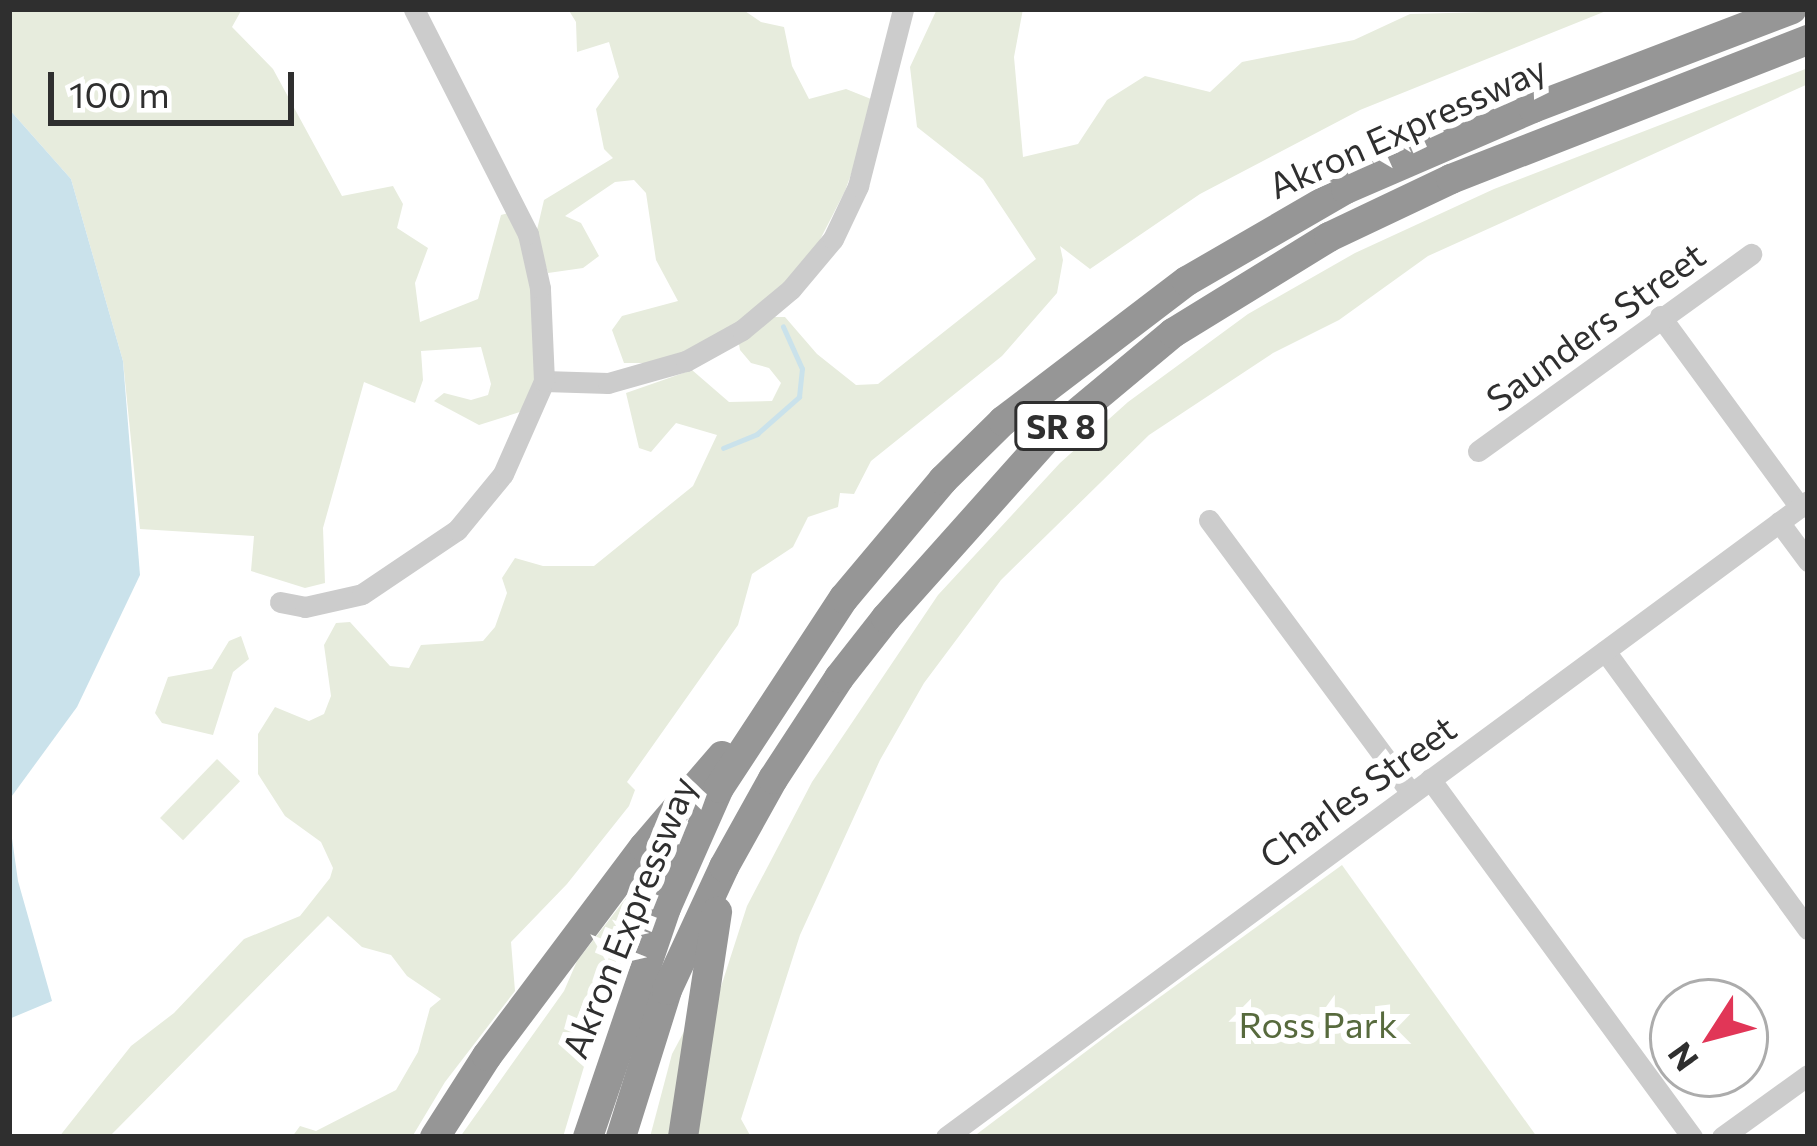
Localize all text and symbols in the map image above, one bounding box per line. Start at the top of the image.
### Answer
street label: Akron Expressway [1261,45,1553,207]
scale bar [54,48,300,122]
text: 100 m [69,71,170,115]
street label: Saunders Street [1477,232,1713,420]
road number: SR 8 [1013,399,1109,453]
street label: Charles Street [1251,705,1463,877]
street label: Akron Expressway [552,770,704,1064]
north arrow [1649,978,1769,1098]
park label: Ross Park [1238,1002,1398,1046]
text: N [1658,1036,1706,1080]

